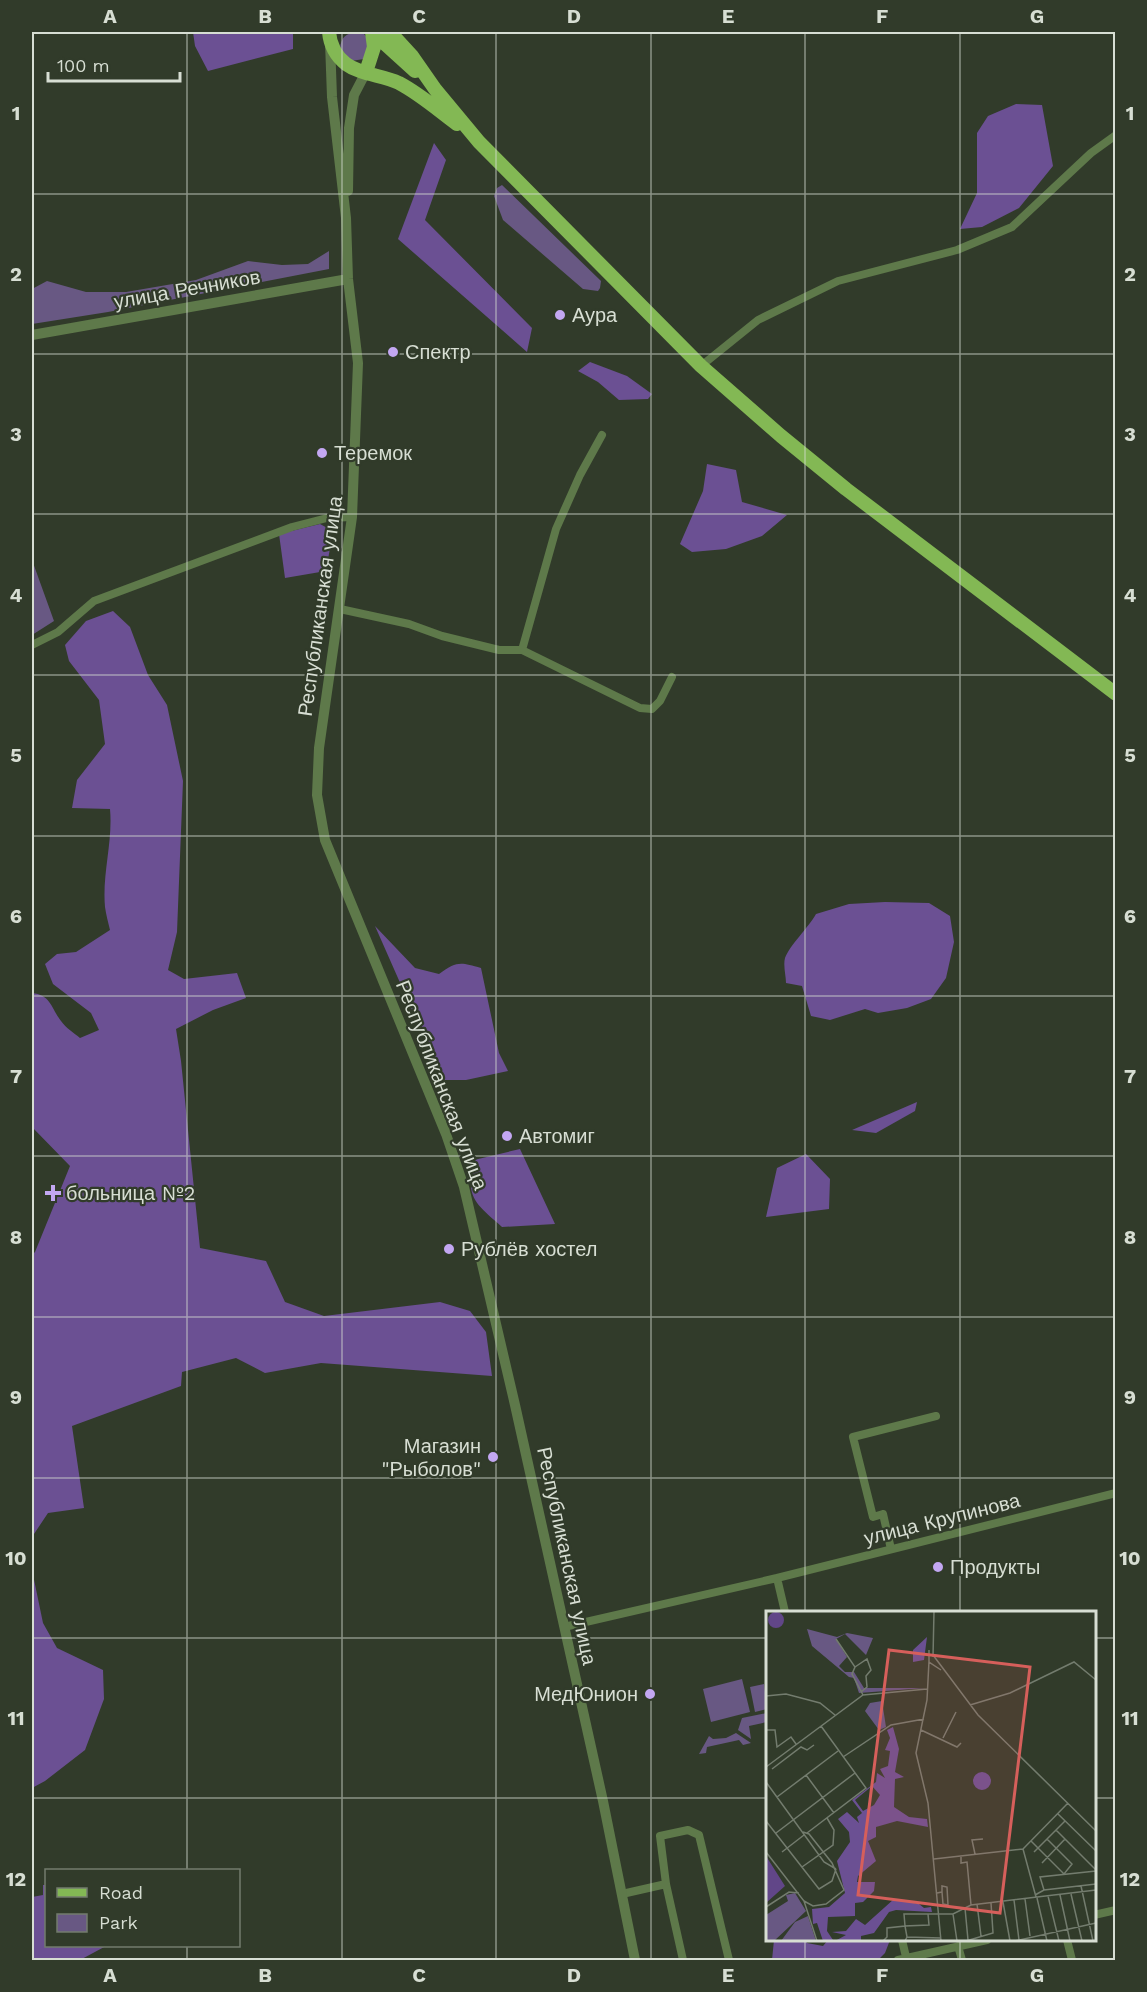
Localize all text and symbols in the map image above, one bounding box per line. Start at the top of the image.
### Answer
text: A [103,4,117,28]
text: B [258,4,272,28]
text: C [412,4,426,28]
text: D [567,4,581,28]
text: E [722,4,734,28]
text: F [876,4,888,28]
text: G [1030,4,1044,28]
scale bar [48,45,180,83]
text: 100 m [57,55,110,76]
text: 1 [12,101,20,125]
text: 1 [1126,101,1134,125]
text: 2 [10,262,22,286]
text: 2 [1124,262,1136,286]
street label: улица Речников [112,264,262,314]
place label: Аура [572,303,618,327]
marker: Аура [553,308,567,322]
place label: Спектр [405,340,471,364]
marker: Спектр [386,345,400,359]
text: 3 [10,422,22,446]
text: 3 [1124,422,1136,446]
place label: Теремок [334,441,412,465]
marker: Теремок [315,446,329,460]
street label: Республиканская улица [293,493,347,718]
text: 4 [10,583,23,607]
text: 4 [1124,583,1137,607]
text: 5 [10,743,22,767]
text: 5 [1124,743,1136,767]
text: 6 [10,904,22,928]
text: 6 [1124,904,1136,928]
street label: Республиканская улица [391,977,493,1194]
text: 7 [10,1064,22,1088]
text: 7 [1124,1064,1136,1088]
place label: Автомиг [519,1124,595,1148]
marker: Автомиг [500,1129,514,1143]
place label: больница №2 [66,1181,195,1205]
marker: больница №2 [44,1184,62,1202]
text: 8 [10,1225,22,1249]
text: 8 [1124,1225,1136,1249]
place label: Рублёв хостел [461,1237,597,1261]
marker: Рублёв хостел [442,1242,456,1256]
text: 9 [10,1385,22,1409]
text: 9 [1124,1385,1136,1409]
place label: Магазин "Рыболов" [381,1434,481,1481]
street label: Республиканская улица [532,1445,602,1668]
marker: Магазин "Рыболов" [486,1450,500,1464]
street label: улица Крупинова [861,1488,1023,1550]
text: 10 [5,1546,27,1570]
text: 10 [1119,1546,1141,1570]
place label: Продукты [950,1555,1040,1579]
marker: Продукты [931,1560,945,1574]
inset map [766,1611,1096,1941]
place label: МедЮнион [534,1682,638,1706]
marker: МедЮнион [643,1687,657,1701]
text: 11 [7,1706,25,1730]
text: 11 [1121,1706,1139,1730]
text: 12 [6,1867,26,1891]
text: 12 [1120,1867,1140,1891]
legend [45,1869,240,1947]
text: Road [99,1882,143,1903]
text: Park [99,1912,138,1933]
text: A [103,1963,117,1987]
text: B [258,1963,272,1987]
text: C [412,1963,426,1987]
text: D [567,1963,581,1987]
text: E [722,1963,734,1987]
text: F [876,1963,888,1987]
text: G [1030,1963,1044,1987]

